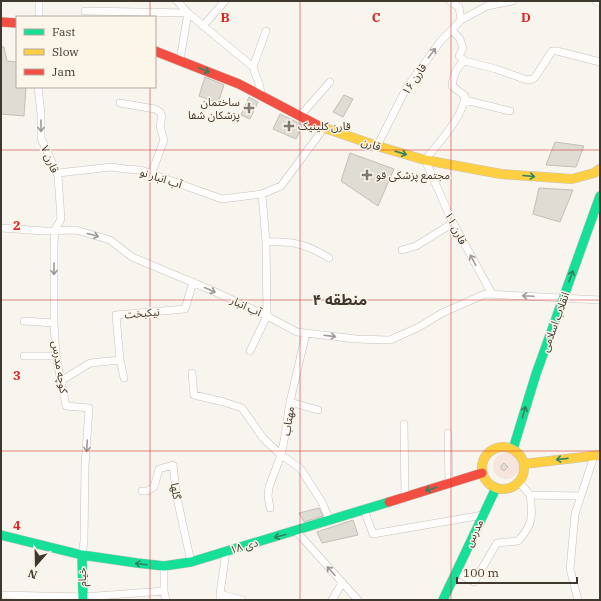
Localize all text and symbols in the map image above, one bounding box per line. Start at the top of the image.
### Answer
text: B [220,9,230,26]
text: C [372,9,381,26]
text: D [521,9,531,26]
legend [16,16,156,88]
text: Fast [52,24,76,39]
text: Slow [52,44,79,59]
one-way arrow [428,47,436,58]
street label: قارن ۱۶ [398,61,430,97]
text: Jam [52,64,76,79]
one-way arrow [198,67,210,74]
place label: ساختمان پزشکان شفا [188,95,240,123]
marker: ساختمان پزشکان شفا [243,102,255,114]
one-way arrow [37,119,45,132]
place label: قارن کلینیک [298,119,351,133]
marker: قارن کلینیک [283,120,295,132]
street label: قارن [359,134,383,154]
street label: قارن ٧ [38,143,62,175]
one-way arrow [394,150,407,157]
street label: آب انبار نو [138,165,185,192]
place label: مجتمع پزشکی قو [376,168,450,183]
marker: مجتمع پزشکی قو [361,169,373,181]
one-way arrow [522,173,535,180]
street label: قارن ۱۱ [442,209,470,247]
text: 2 [13,217,21,234]
one-way arrow [87,232,100,239]
one-way arrow [469,254,476,266]
one-way arrow [50,262,58,275]
one-way arrow [568,270,576,282]
one-way arrow [204,287,216,294]
district label: منطقه ۴ [313,290,367,309]
street label: انقلاب اسلامی [538,290,573,354]
street label: آب انبار [227,292,264,320]
one-way arrow [522,292,535,300]
street label: نیکبخت [124,304,160,322]
one-way arrow [323,332,336,340]
street label: کوچه مدرس [48,340,71,395]
text: 3 [13,367,21,384]
street label: مهتاب [279,405,298,437]
one-way arrow [521,405,528,418]
one-way arrow [83,440,90,453]
one-way arrow [556,456,569,463]
street label: گلها [168,482,184,501]
one-way arrow [425,486,438,493]
text: 4 [13,517,21,534]
street label: مدرس [462,517,486,549]
one-way arrow [274,532,287,540]
street label: ۱۸ دی [228,535,260,557]
north arrow [16,545,56,585]
scale bar [457,559,577,585]
one-way arrow [134,560,147,567]
text: 100 m [463,565,499,580]
text: N [26,566,39,582]
one-way arrow [327,566,336,576]
street label: خیام [75,567,90,587]

